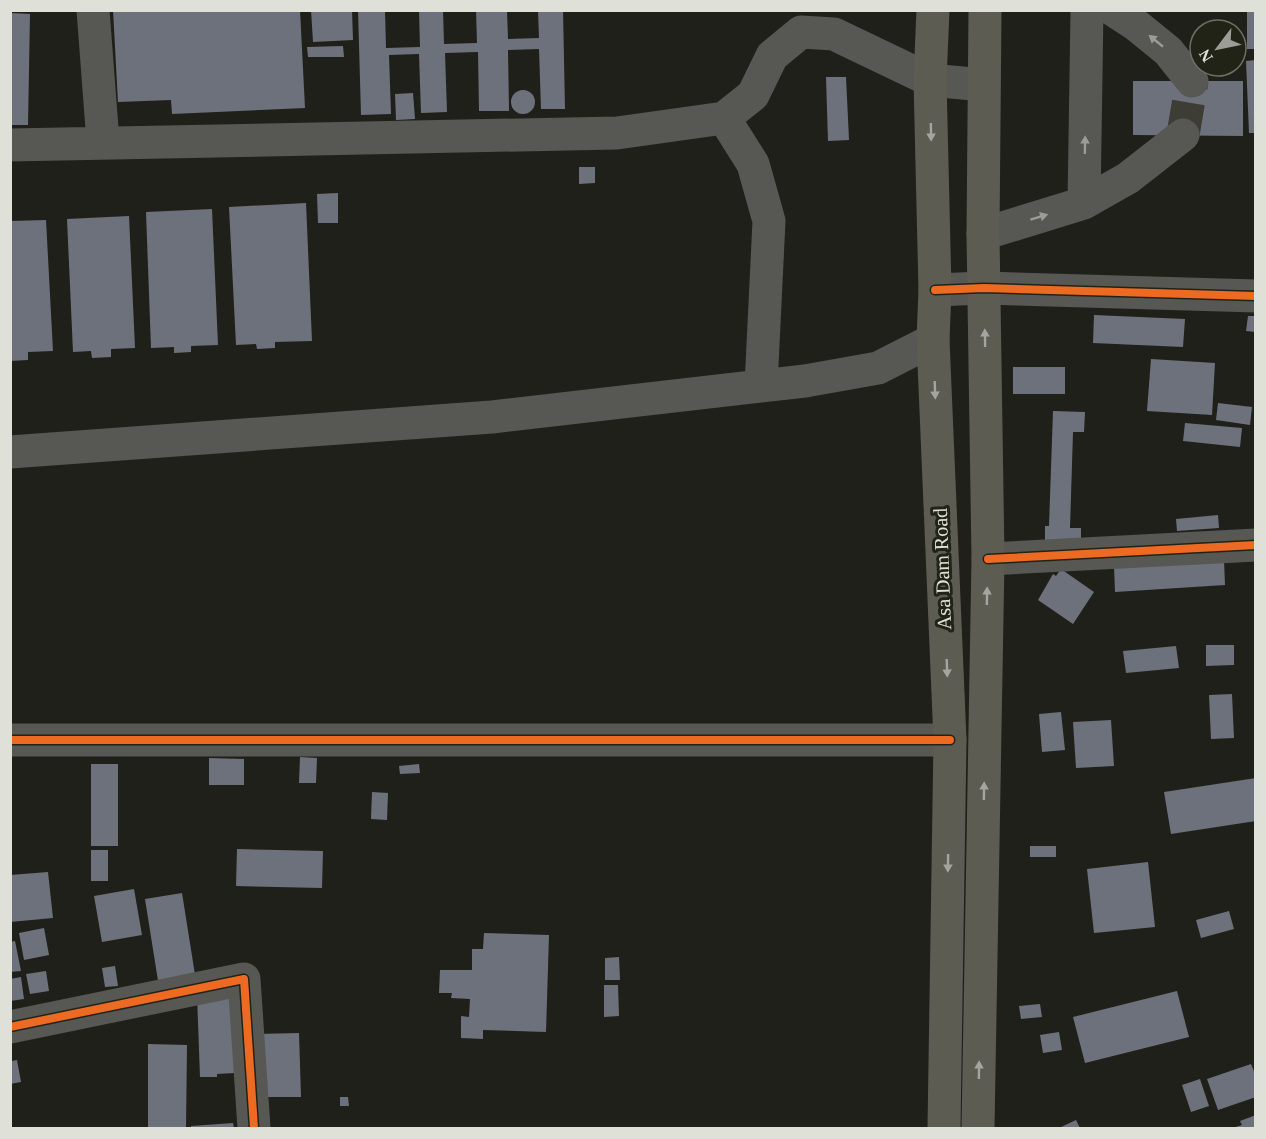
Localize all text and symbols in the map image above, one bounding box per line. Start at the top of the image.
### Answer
north arrow [1188,18,1248,78]
one-way arrow [1148,35,1164,48]
text: N [1195,46,1216,65]
one-way arrow [927,122,936,141]
one-way arrow [1080,135,1090,154]
one-way arrow [1030,212,1048,221]
one-way arrow [980,329,989,348]
one-way arrow [930,380,939,399]
street label: Asa Dam Road [929,508,955,630]
one-way arrow [983,587,992,606]
one-way arrow [942,659,951,678]
one-way arrow [979,782,989,801]
one-way arrow [943,854,953,873]
one-way arrow [974,1061,983,1080]

